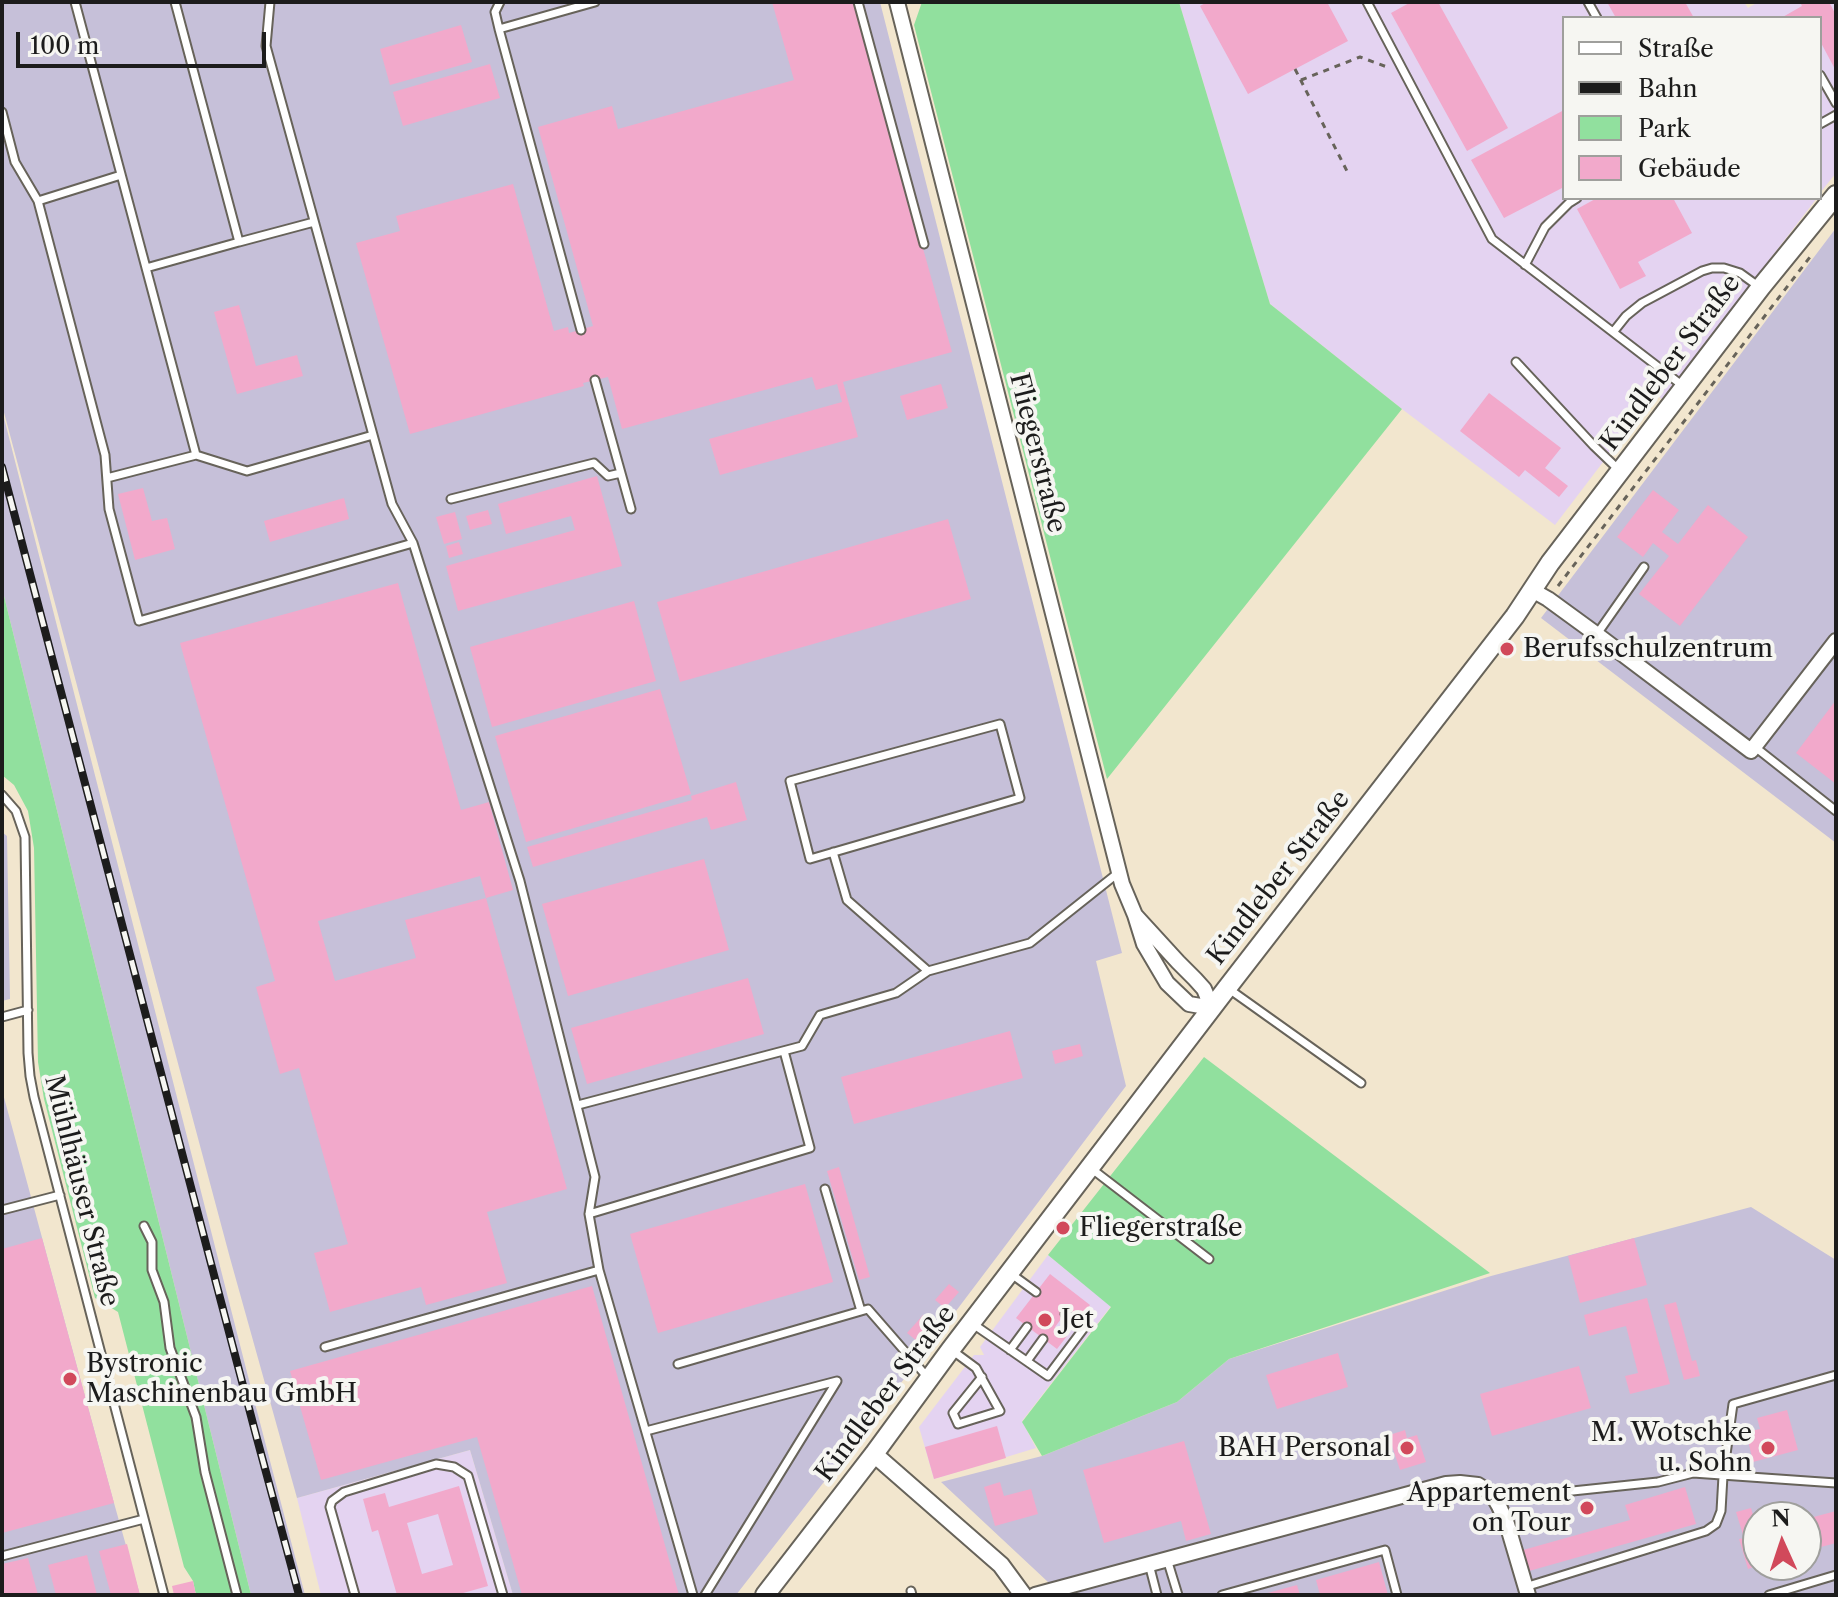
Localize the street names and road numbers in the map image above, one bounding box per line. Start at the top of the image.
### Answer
street label: Kindleber Straße [1595,269,1747,457]
street label: Fliegerstraße [1002,370,1072,536]
street label: Kindleber Straße [1201,785,1357,971]
street label: Mühlhäuser Straße [37,1072,125,1310]
street label: Kindleber Straße [810,1300,962,1488]

